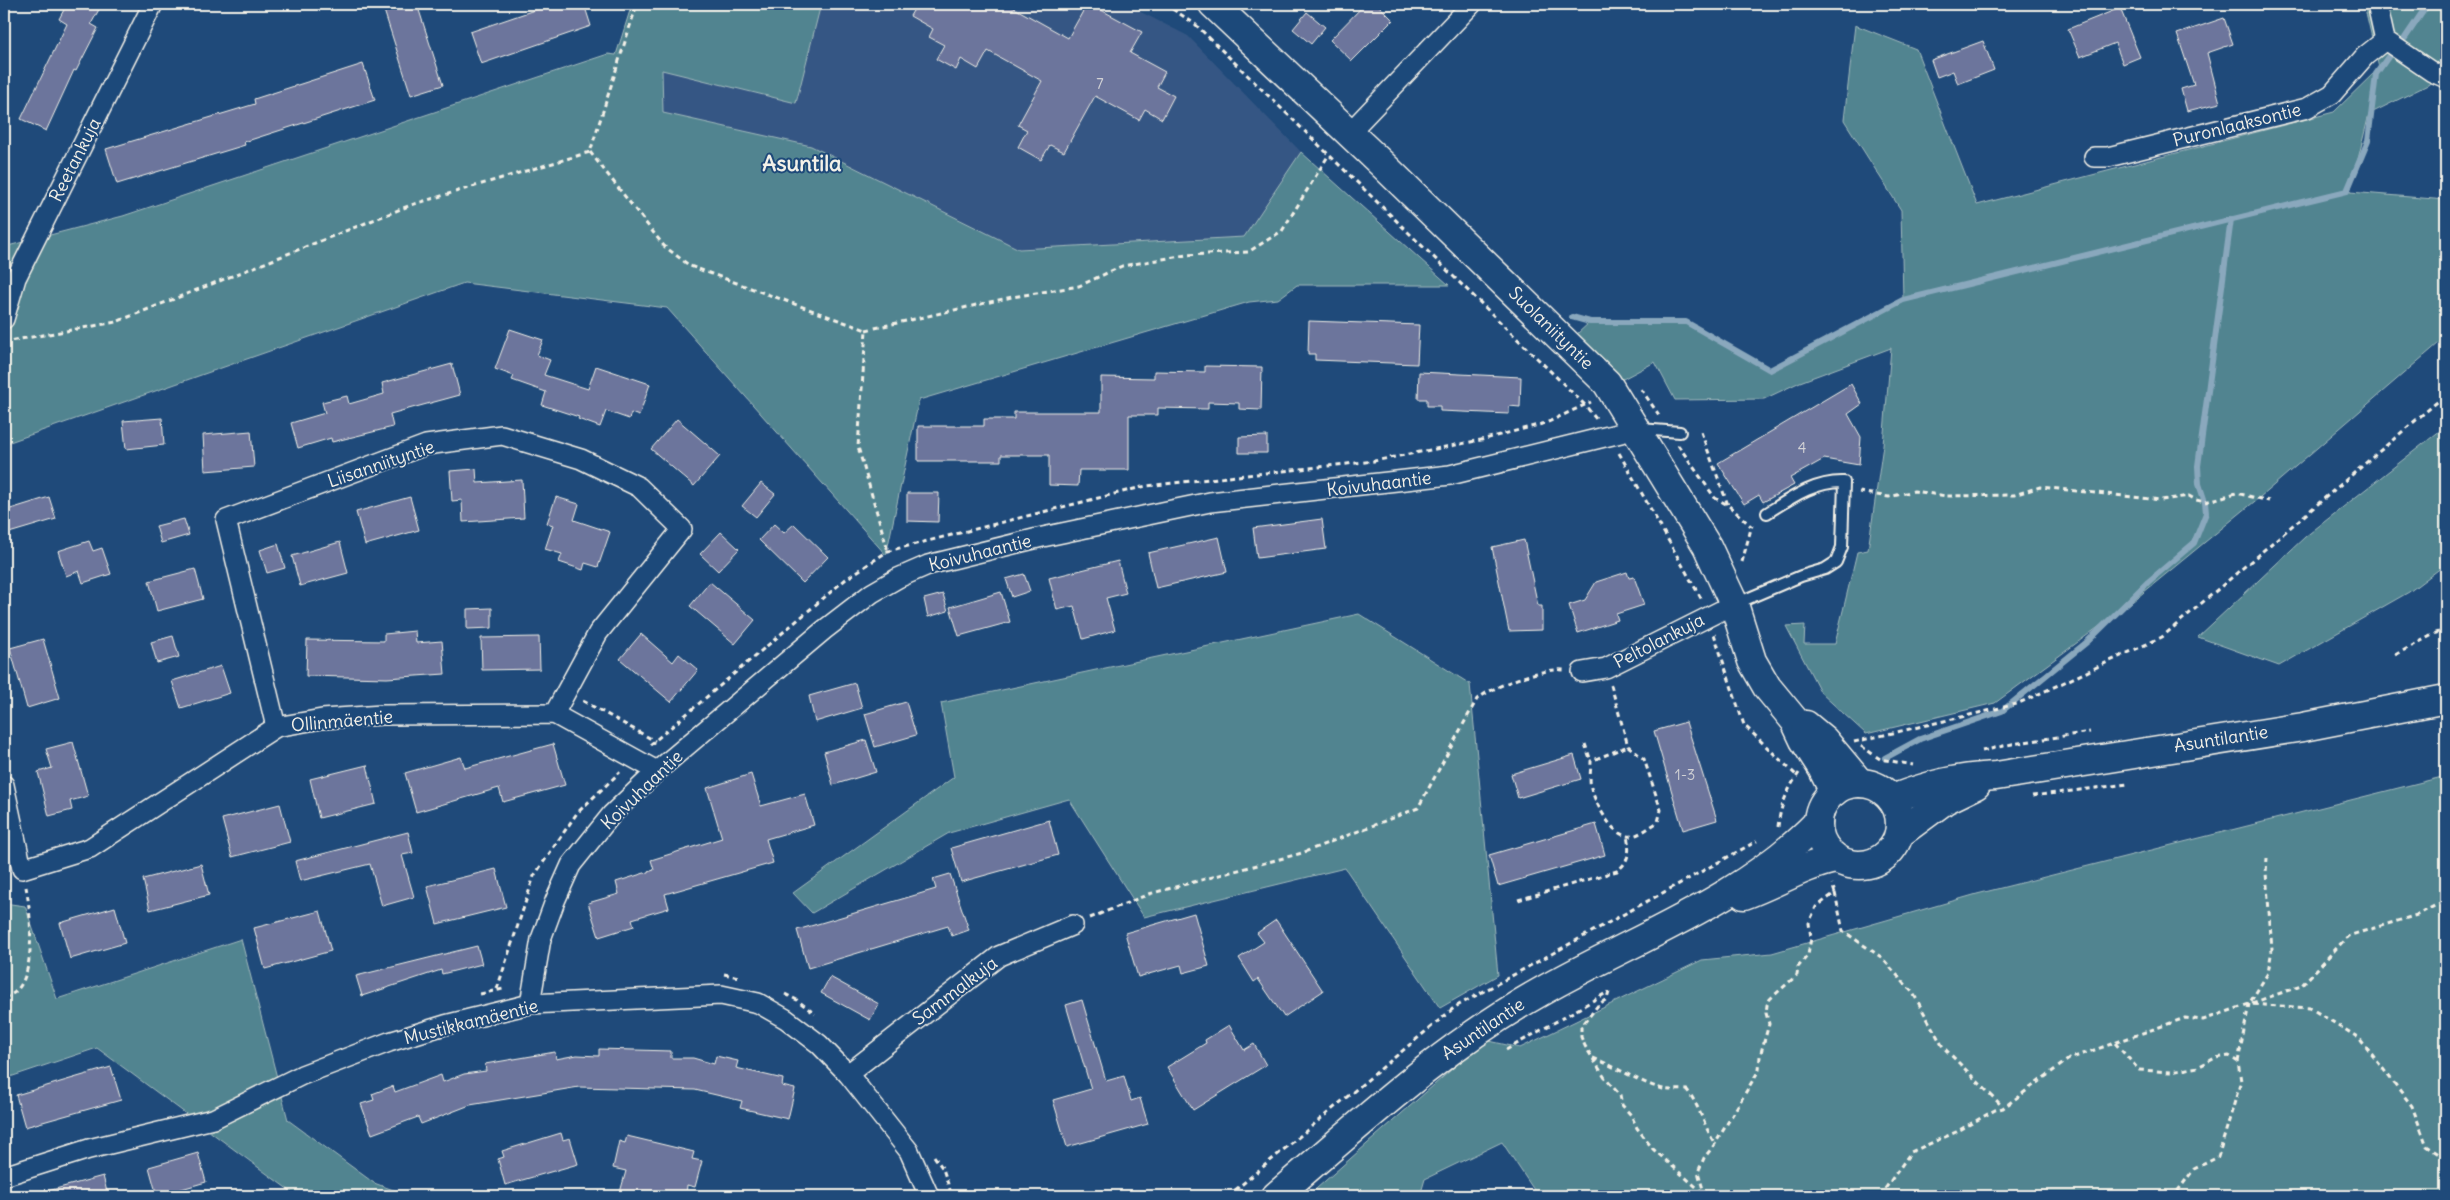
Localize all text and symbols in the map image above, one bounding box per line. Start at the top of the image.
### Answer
house number: 7 [1096,74,1104,93]
street label: Puronlaaksontie [2170,97,2303,152]
street label: Reetankuja [44,114,106,206]
district label: Asuntila [762,149,842,177]
street label: Suolaniityntie [1504,281,1599,374]
street label: Liisanniityntie [324,434,437,493]
house number: 4 [1798,438,1807,457]
street label: Koivuhaantie [1325,466,1433,501]
street label: Koivuhaantie [926,529,1034,576]
street label: Peltolankuja [1610,608,1708,673]
street label: Ollinmäentie [290,705,394,736]
street label: Asuntilantie [2172,720,2270,757]
street label: Koivuhaantie [596,745,687,834]
house number: 1-3 [1675,765,1695,784]
street label: Sammalkuja [908,951,1002,1030]
street label: Asuntilantie [1437,992,1529,1065]
street label: Mustikkamäentie [401,994,540,1049]

